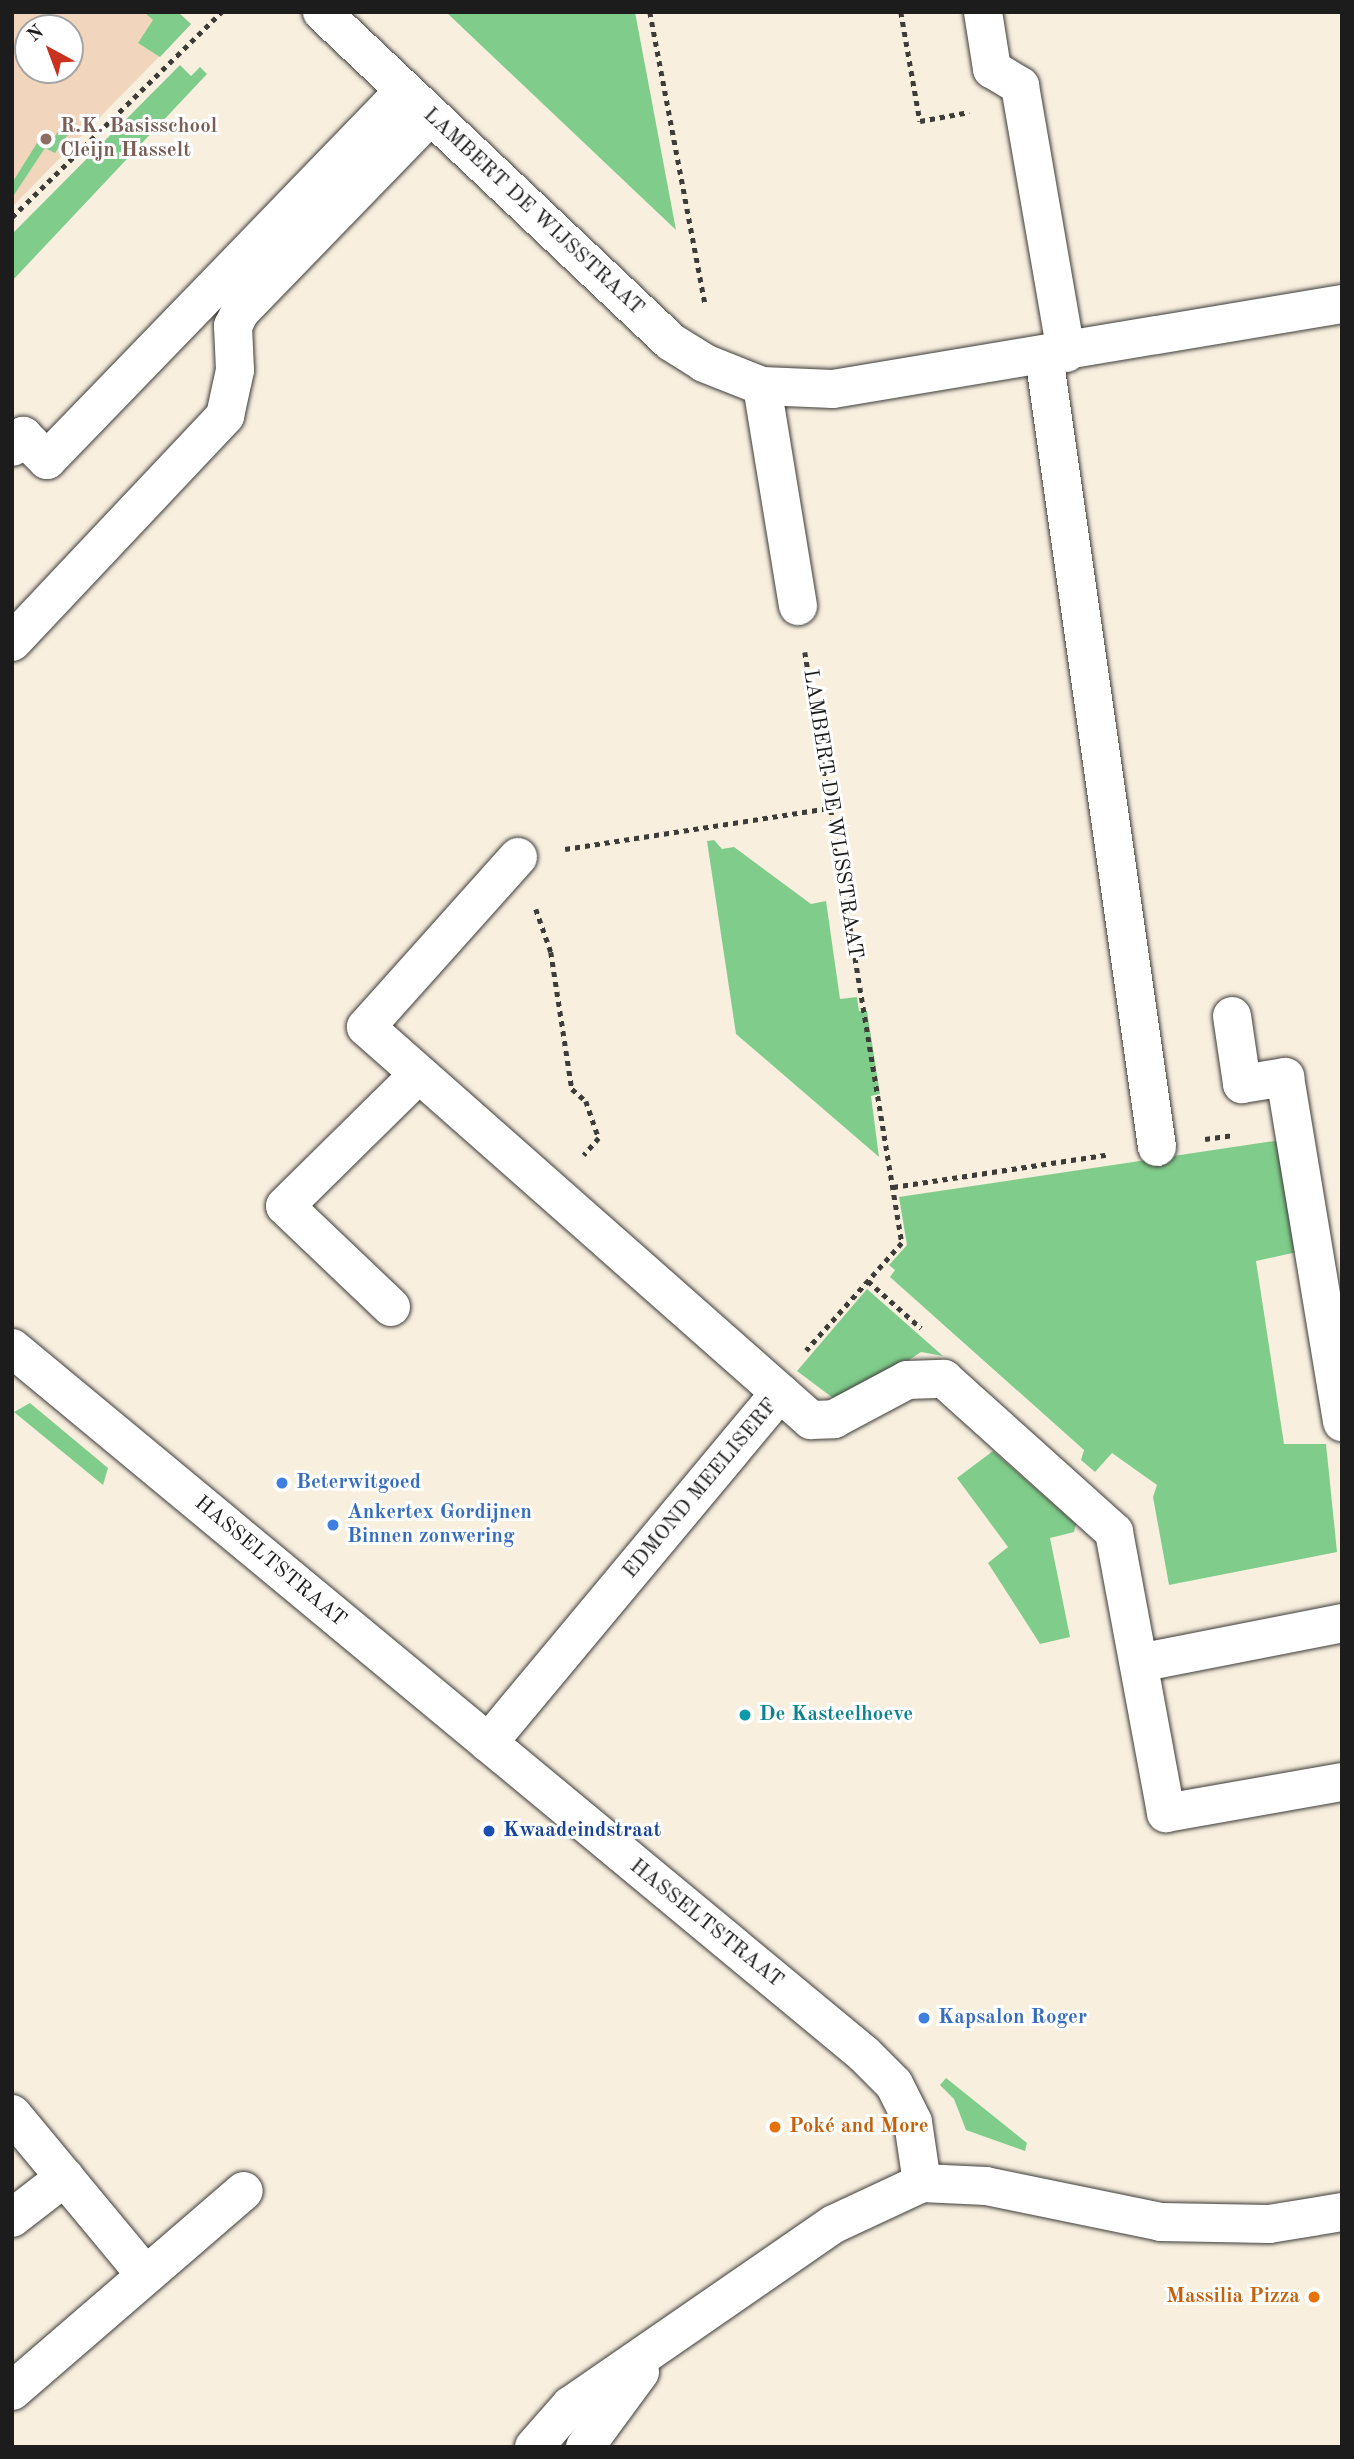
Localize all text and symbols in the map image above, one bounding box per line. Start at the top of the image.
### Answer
north arrow [14,14,84,84]
text: N [24,22,48,46]
street label: LAMBERT DE WIJSSTRAAT [417,103,649,321]
place label: R.K. Basisschool Cleijn Hasselt [60,114,217,164]
marker: R.K. Basisschool Cleijn Hasselt [38,131,54,147]
street label: LAMBERT DE WIJSSTRAAT [797,667,867,961]
street label: EDMOND MEELISERF [618,1394,784,1584]
place label: Beterwitgoed [296,1470,421,1496]
marker: Beterwitgoed [274,1475,290,1491]
street label: HASSELTSTRAAT [189,1491,351,1633]
place label: Ankertex Gordijnen Binnen zonwering [347,1500,532,1550]
marker: Ankertex Gordijnen Binnen zonwering [325,1517,341,1533]
place label: De Kasteelhoeve [759,1702,913,1728]
marker: De Kasteelhoeve [737,1707,753,1723]
place label: Kwaadeindstraat [503,1818,661,1844]
marker: Kwaadeindstraat [481,1823,497,1839]
street label: HASSELTSTRAAT [624,1854,788,1994]
place label: Kapsalon Roger [938,2005,1087,2031]
marker: Kapsalon Roger [916,2010,932,2026]
place label: Poké and More [789,2114,929,2140]
marker: Poké and More [767,2119,783,2135]
place label: Massilia Pizza [1166,2284,1300,2310]
marker: Massilia Pizza [1306,2289,1322,2305]

